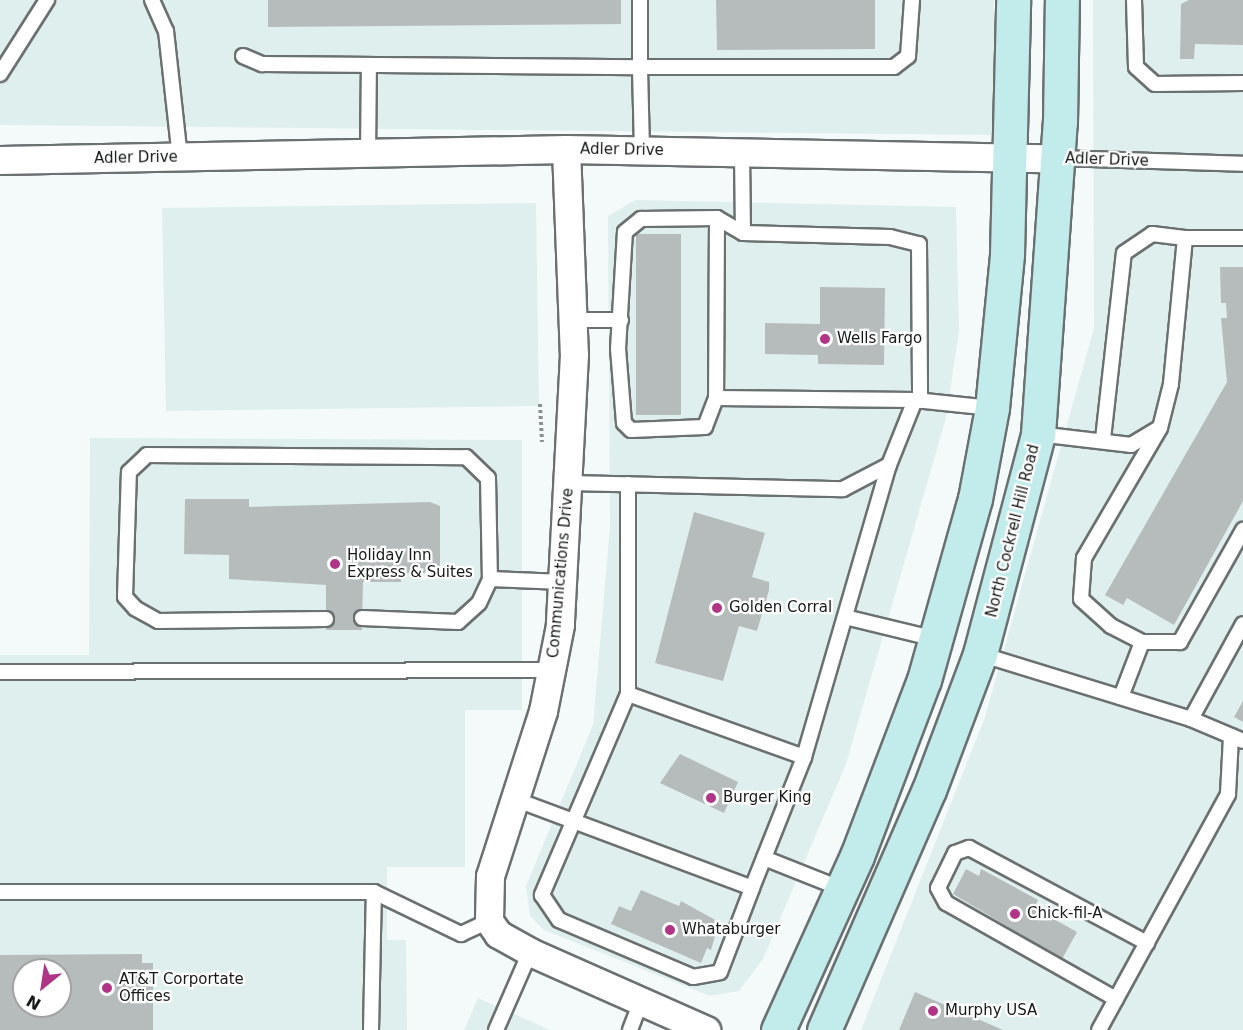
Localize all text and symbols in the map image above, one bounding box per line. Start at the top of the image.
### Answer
street label: Adler Drive [580,140,664,160]
street label: Adler Drive [94,148,178,168]
street label: Adler Drive [1065,150,1149,170]
place label: Wells Fargo [837,330,922,348]
marker: Wells Fargo [818,332,832,346]
street label: North Cockrell Hill Road [983,443,1043,619]
street label: Communications Drive [545,487,577,659]
place label: Holiday Inn Express & Suites [347,546,473,581]
marker: Holiday Inn Express & Suites [328,557,342,571]
place label: Golden Corral [729,599,832,617]
marker: Golden Corral [710,601,724,615]
place label: Burger King [723,789,811,807]
marker: Burger King [704,791,718,805]
place label: Chick-fil-A [1027,905,1102,923]
marker: Chick-fil-A [1008,907,1022,921]
place label: Whataburger [682,921,780,939]
marker: Whataburger [663,923,677,937]
north arrow [12,958,72,1018]
place label: AT&T Corportate Offices [119,970,244,1005]
marker: AT&T Corportate Offices [100,981,114,995]
text: N [23,991,44,1014]
place label: Murphy USA [945,1002,1037,1020]
marker: Murphy USA [926,1004,940,1018]

